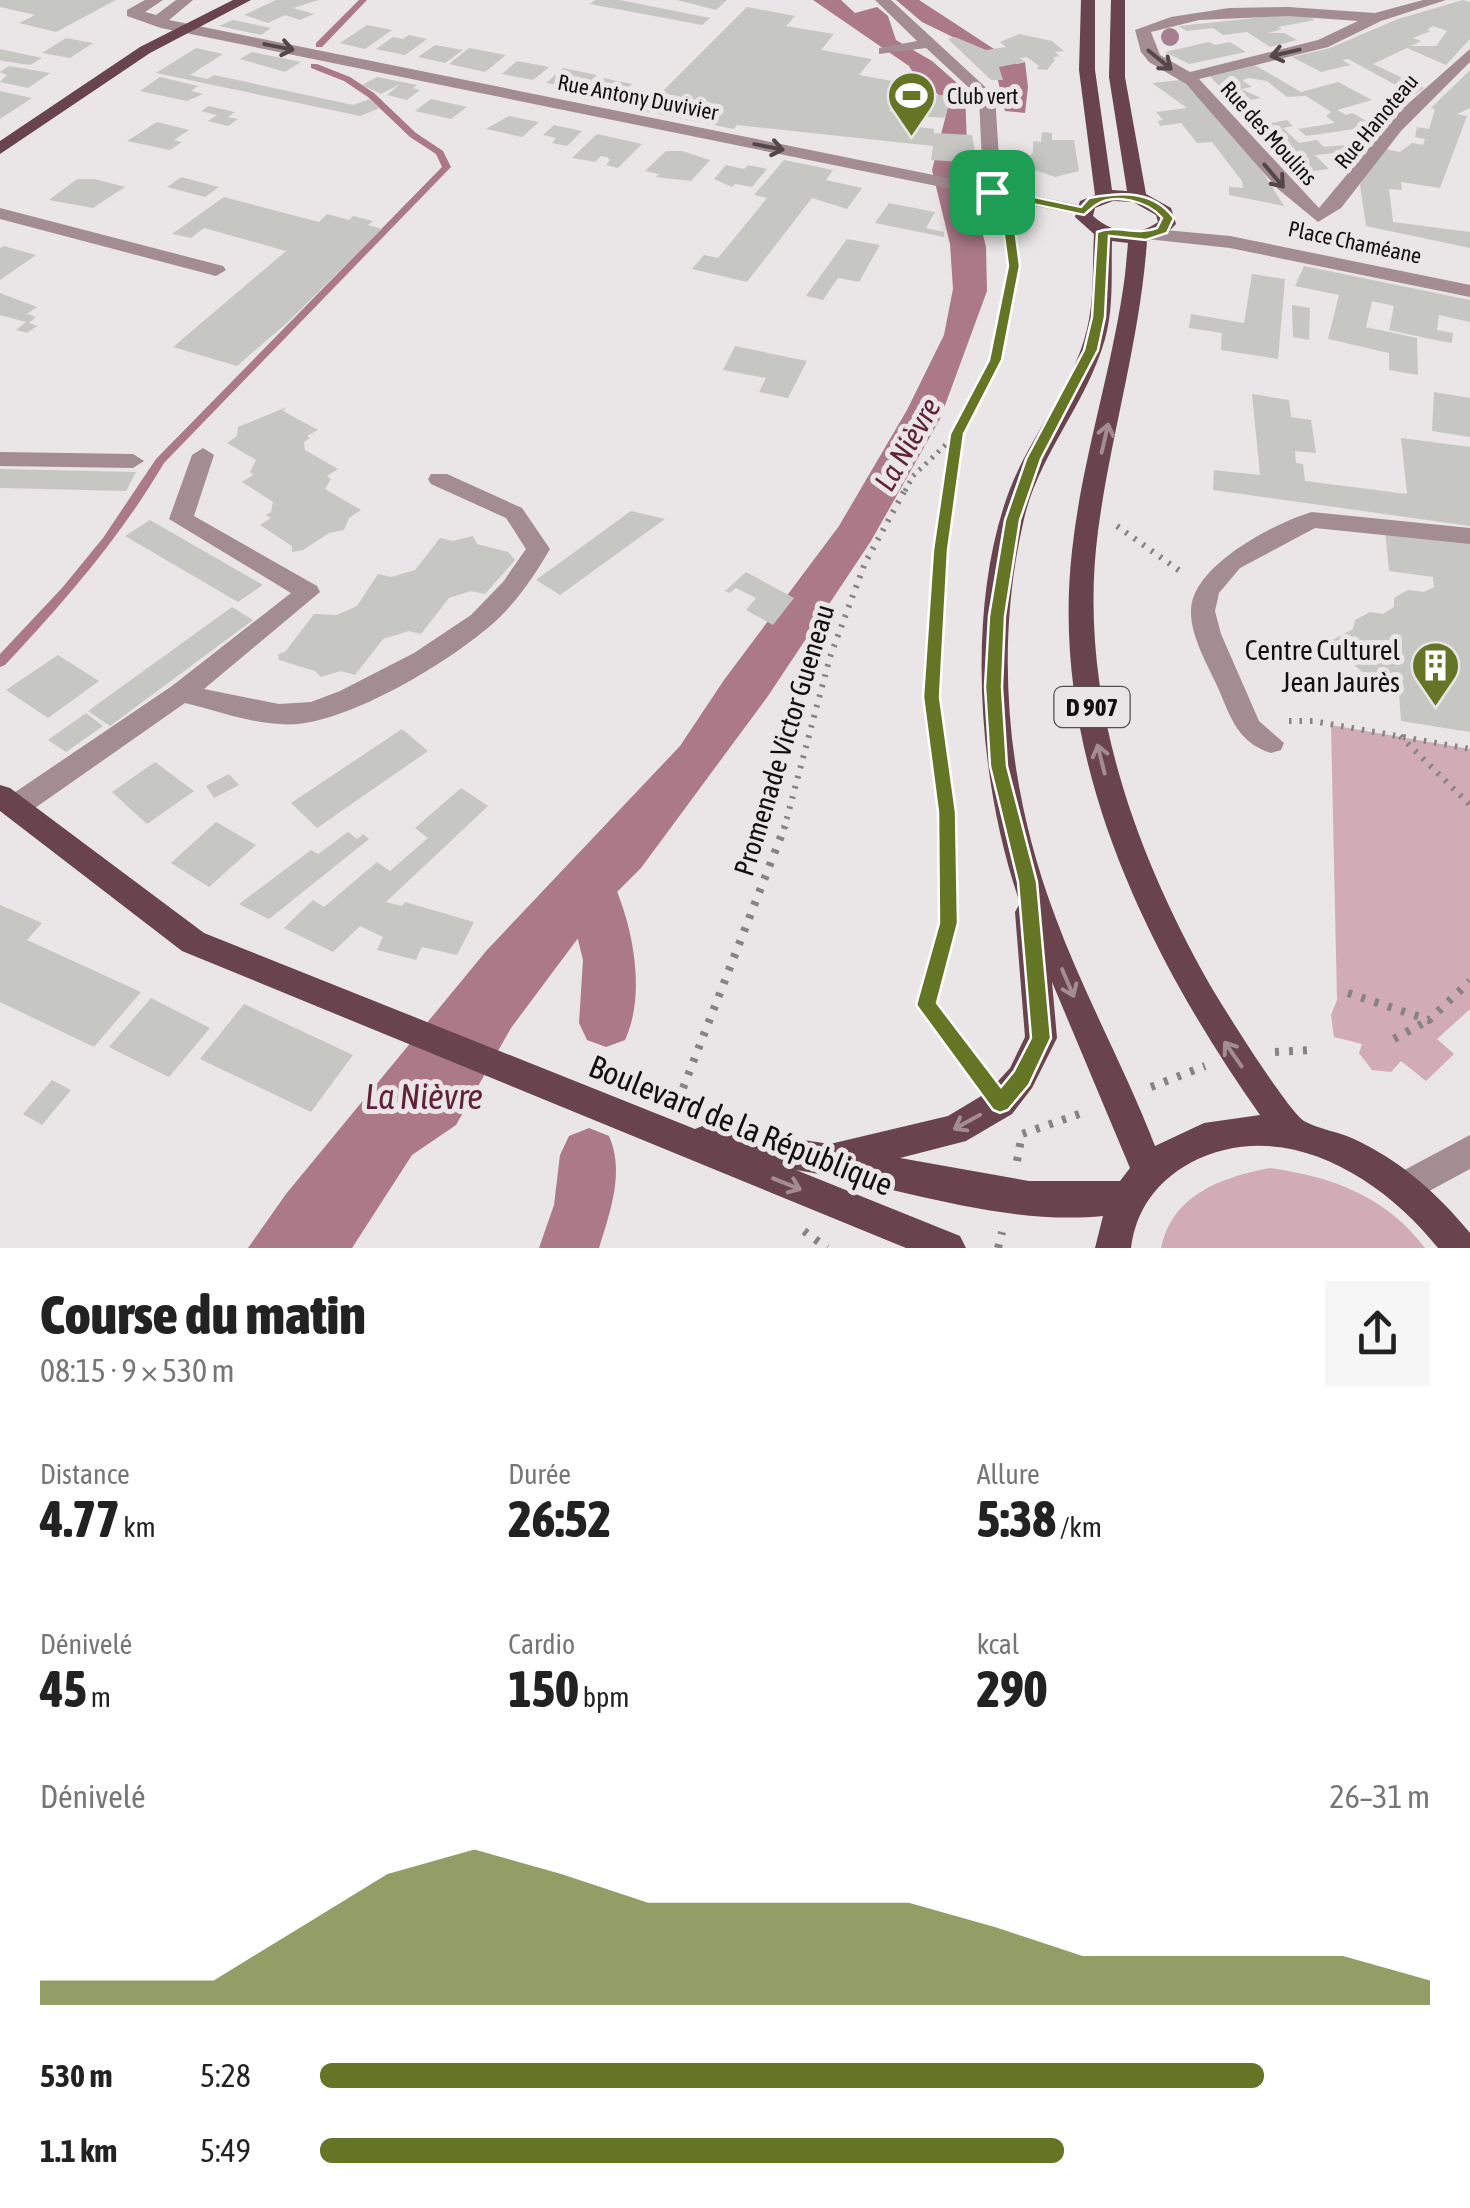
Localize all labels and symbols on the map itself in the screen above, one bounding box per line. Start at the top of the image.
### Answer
one-way arrow [262,39,294,58]
one-way arrow [1270,45,1302,63]
one-way arrow [1146,48,1173,70]
street label: Rue Hanoteau [1329,68,1423,174]
street label: Rue Antony Duvivier [556,69,721,125]
sports icon: Club vert [886,70,938,138]
street label: Rue des Moulins [1216,76,1323,190]
place label: Club vert [947,83,1018,109]
one-way arrow [752,138,784,157]
pin [950,150,1035,235]
one-way arrow [1263,162,1285,188]
street label: Place Chaméane [1286,215,1424,269]
water label: La Nièvre [867,392,947,496]
one-way arrow [1097,423,1116,455]
street label: Promenade Victor Gueneau [727,601,841,879]
place label: Centre Culturel Jean Jaurès [1245,634,1401,698]
building icon: Centre Culturel Jean Jaurès [1409,640,1461,708]
road number: D 907 [1054,687,1130,727]
one-way arrow [1091,744,1110,775]
one-way arrow [1060,967,1078,998]
one-way arrow [1223,1040,1244,1068]
street label: Boulevard de la République [584,1047,898,1203]
water label: La Nièvre [365,1076,483,1116]
one-way arrow [953,1113,982,1133]
one-way arrow [771,1177,802,1195]

